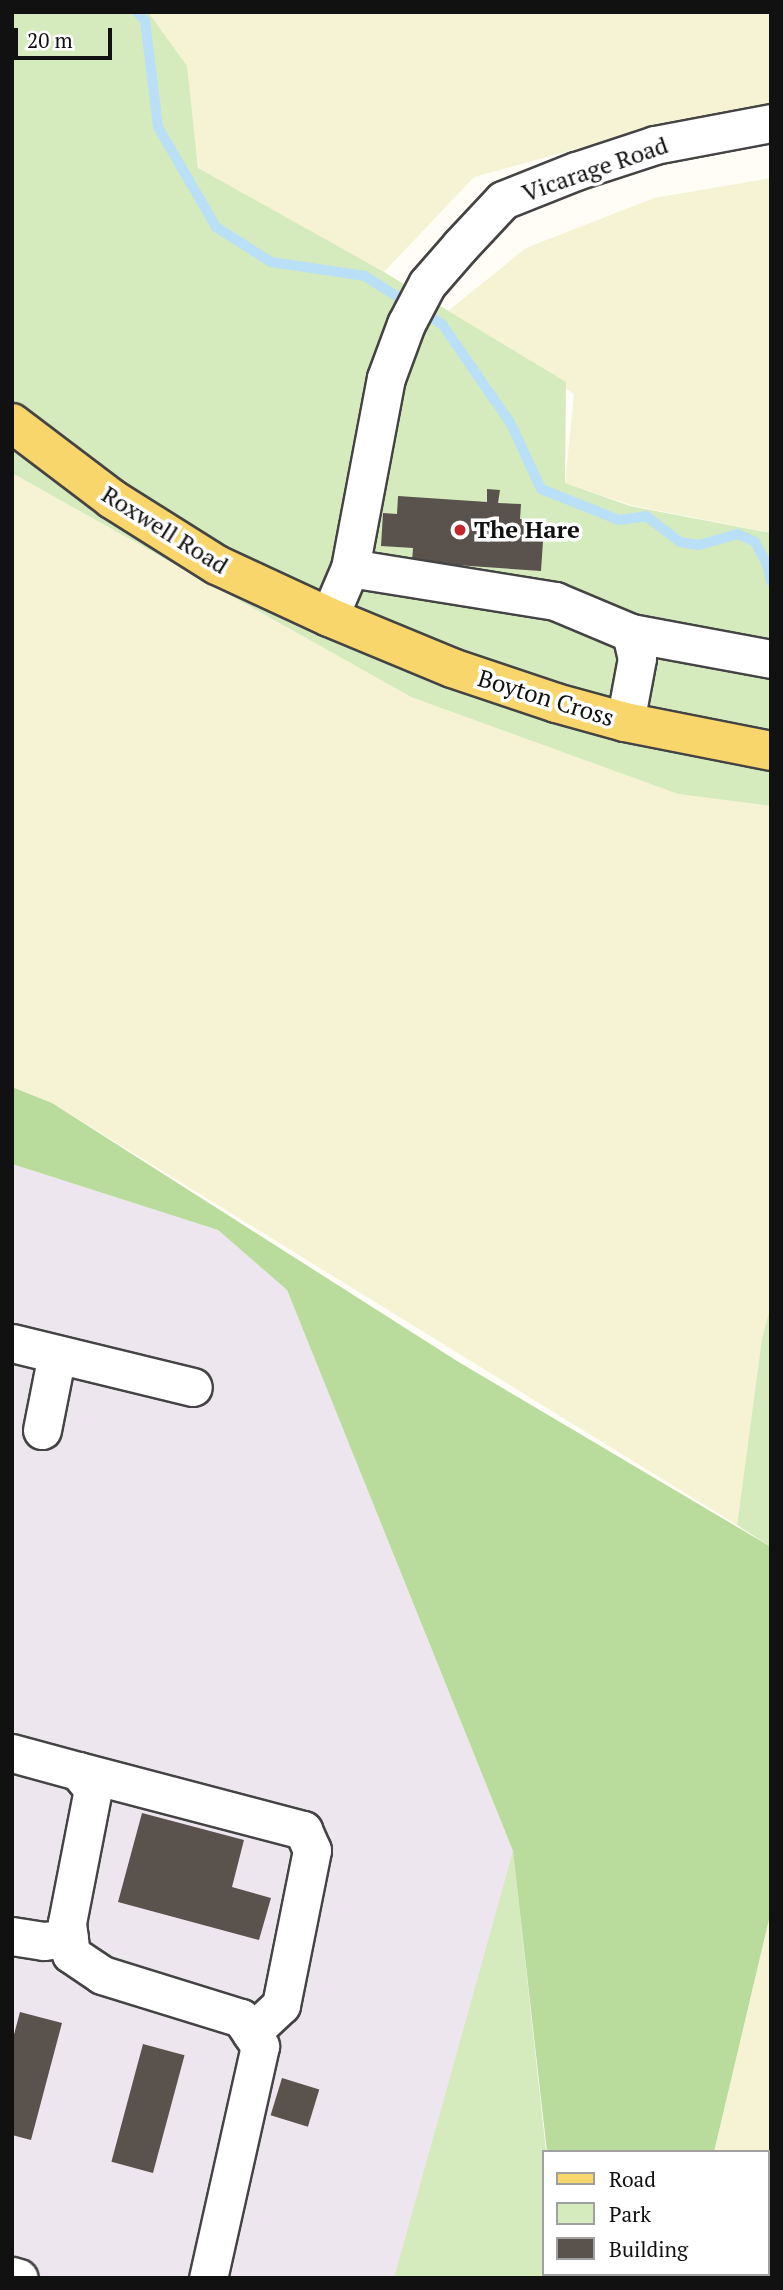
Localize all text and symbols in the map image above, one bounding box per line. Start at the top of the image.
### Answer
scale bar [18,14,116,58]
text: 20 m [27,26,73,54]
street label: Vicarage Road [518,131,672,207]
street label: Roxwell Road [97,480,233,580]
place label: The Hare [474,516,580,544]
marker: The Hare [452,522,468,538]
street label: Boyton Cross [474,664,618,732]
legend [542,2150,769,2276]
text: Road [609,2165,656,2193]
text: Park [609,2200,651,2228]
text: Building [609,2235,688,2263]

